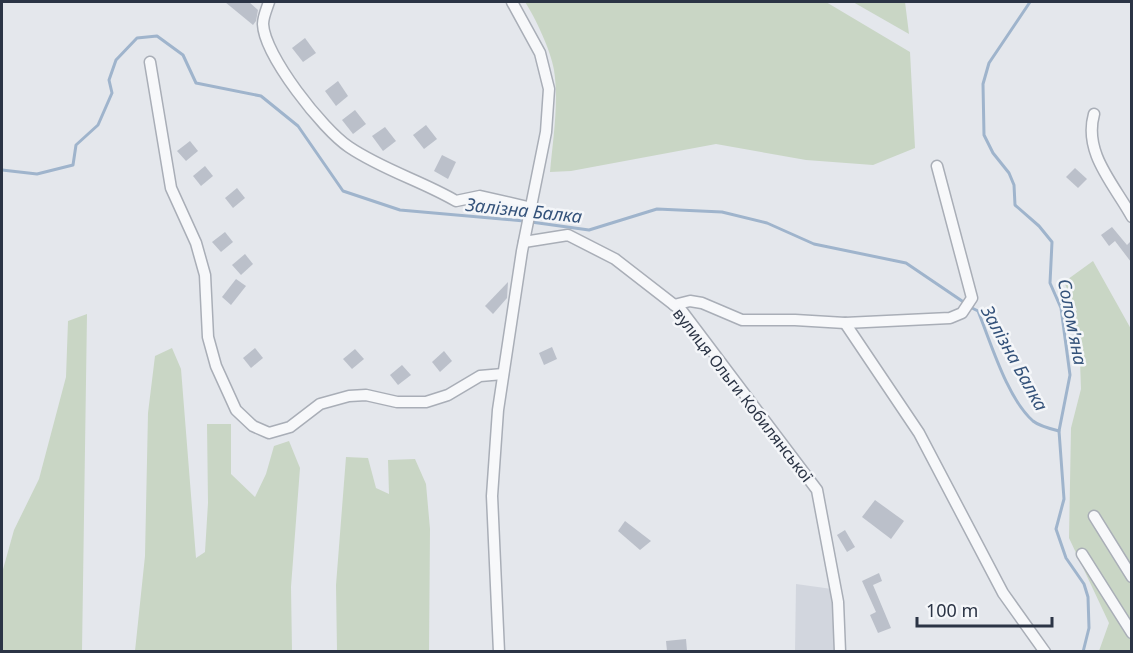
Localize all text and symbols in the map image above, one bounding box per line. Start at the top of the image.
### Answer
water label: Залізна Балка [464,192,583,228]
water label: Солом'яна [1053,277,1093,367]
water label: Залізна Балка [976,300,1054,415]
street label: вулиця Ольги Кобилянської [668,303,818,487]
scale bar [917,590,1052,628]
text: 100 m [926,598,978,622]

